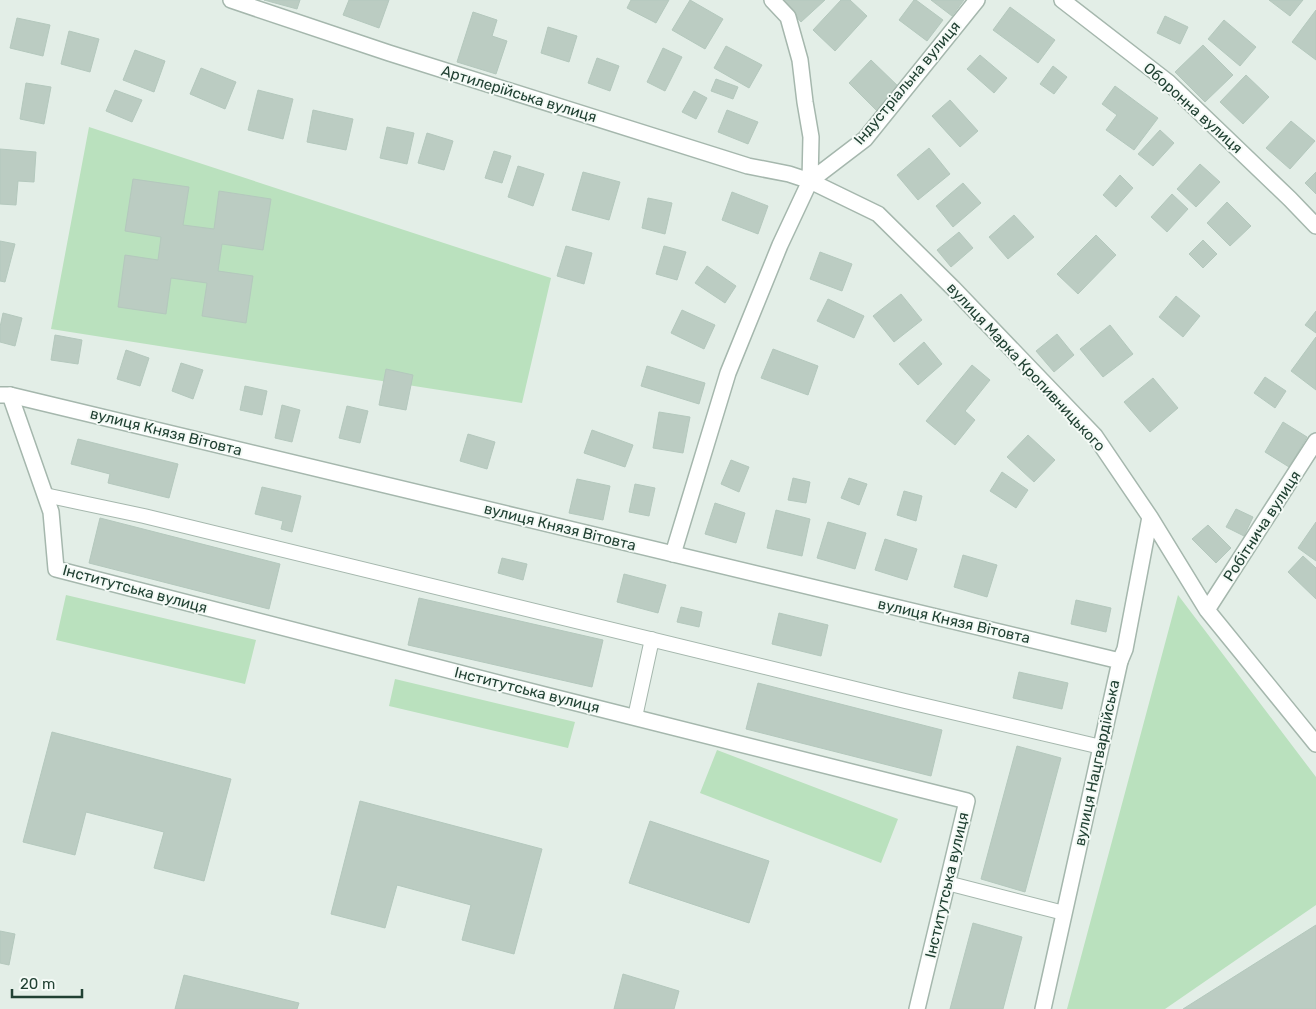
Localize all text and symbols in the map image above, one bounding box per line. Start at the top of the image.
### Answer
street label: Індустріальна вулиця [850,18,964,148]
street label: Оборонна вулиця [1140,59,1246,157]
street label: Артилерійська вулиця [439,62,599,126]
street label: вулиця Марка Кропивницького [943,279,1109,455]
street label: вулиця Князя Вітовта [88,404,244,460]
street label: Робітнича вулиця [1220,467,1304,585]
street label: вулиця Князя Вітовта [482,499,638,555]
street label: Інститутська вулиця [61,561,209,617]
street label: вулиця Князя Вітовта [876,595,1032,647]
street label: Інститутська вулиця [452,663,602,717]
street label: вулиця Нацгвардійська [1071,678,1123,848]
street label: Інститутська вулиця [921,810,973,960]
scale bar [12,966,82,998]
text: 20 m [20,975,55,993]

